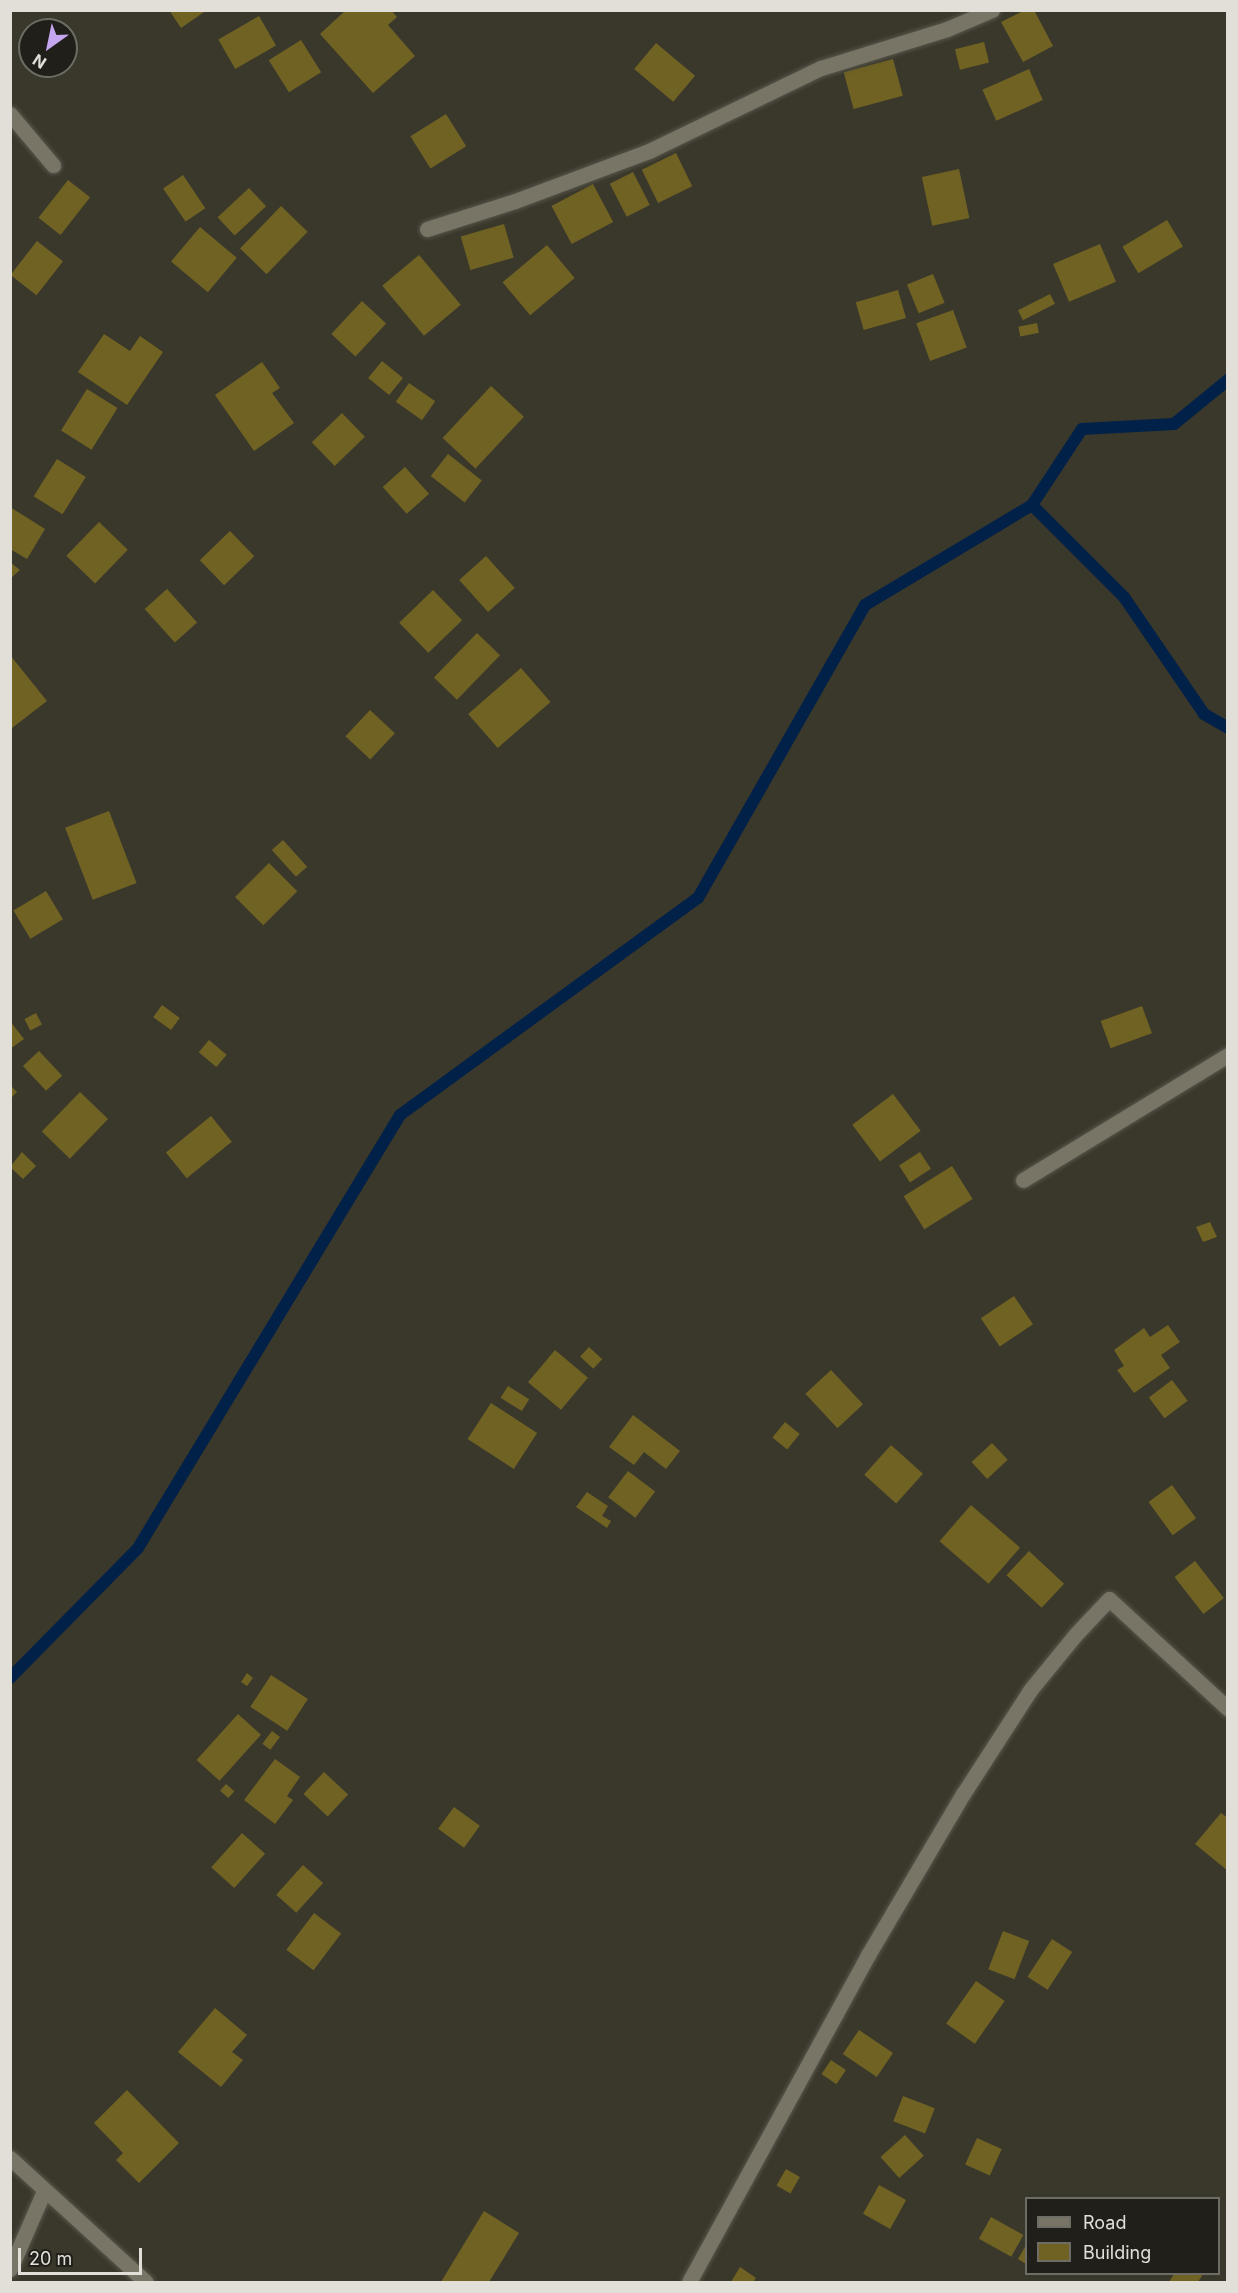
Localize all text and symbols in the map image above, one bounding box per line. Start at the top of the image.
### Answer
north arrow [18,18,78,78]
text: N [29,50,50,73]
legend [1025,2197,1220,2275]
text: Road [1083,2212,1126,2233]
scale bar [21,2236,146,2274]
text: Building [1083,2242,1151,2263]
text: 20 m [29,2248,72,2269]

